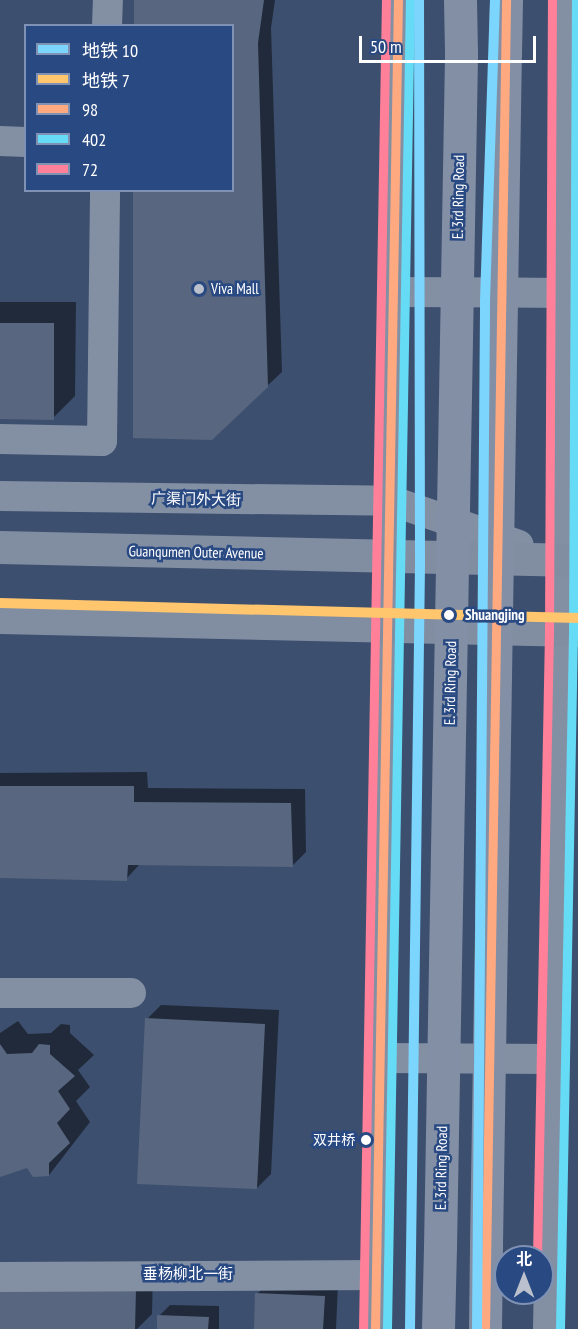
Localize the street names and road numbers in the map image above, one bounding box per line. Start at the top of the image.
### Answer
street label: E. 3rd Ring Road [448,154,468,240]
street label: 广渠门外大街 [151,489,241,509]
street label: Guanqumen Outer Avenue [128,542,264,562]
street label: E. 3rd Ring Road [440,640,460,726]
street label: E. 3rd Ring Road [431,1125,451,1211]
street label: 垂杨柳北一街 [143,1265,233,1283]

